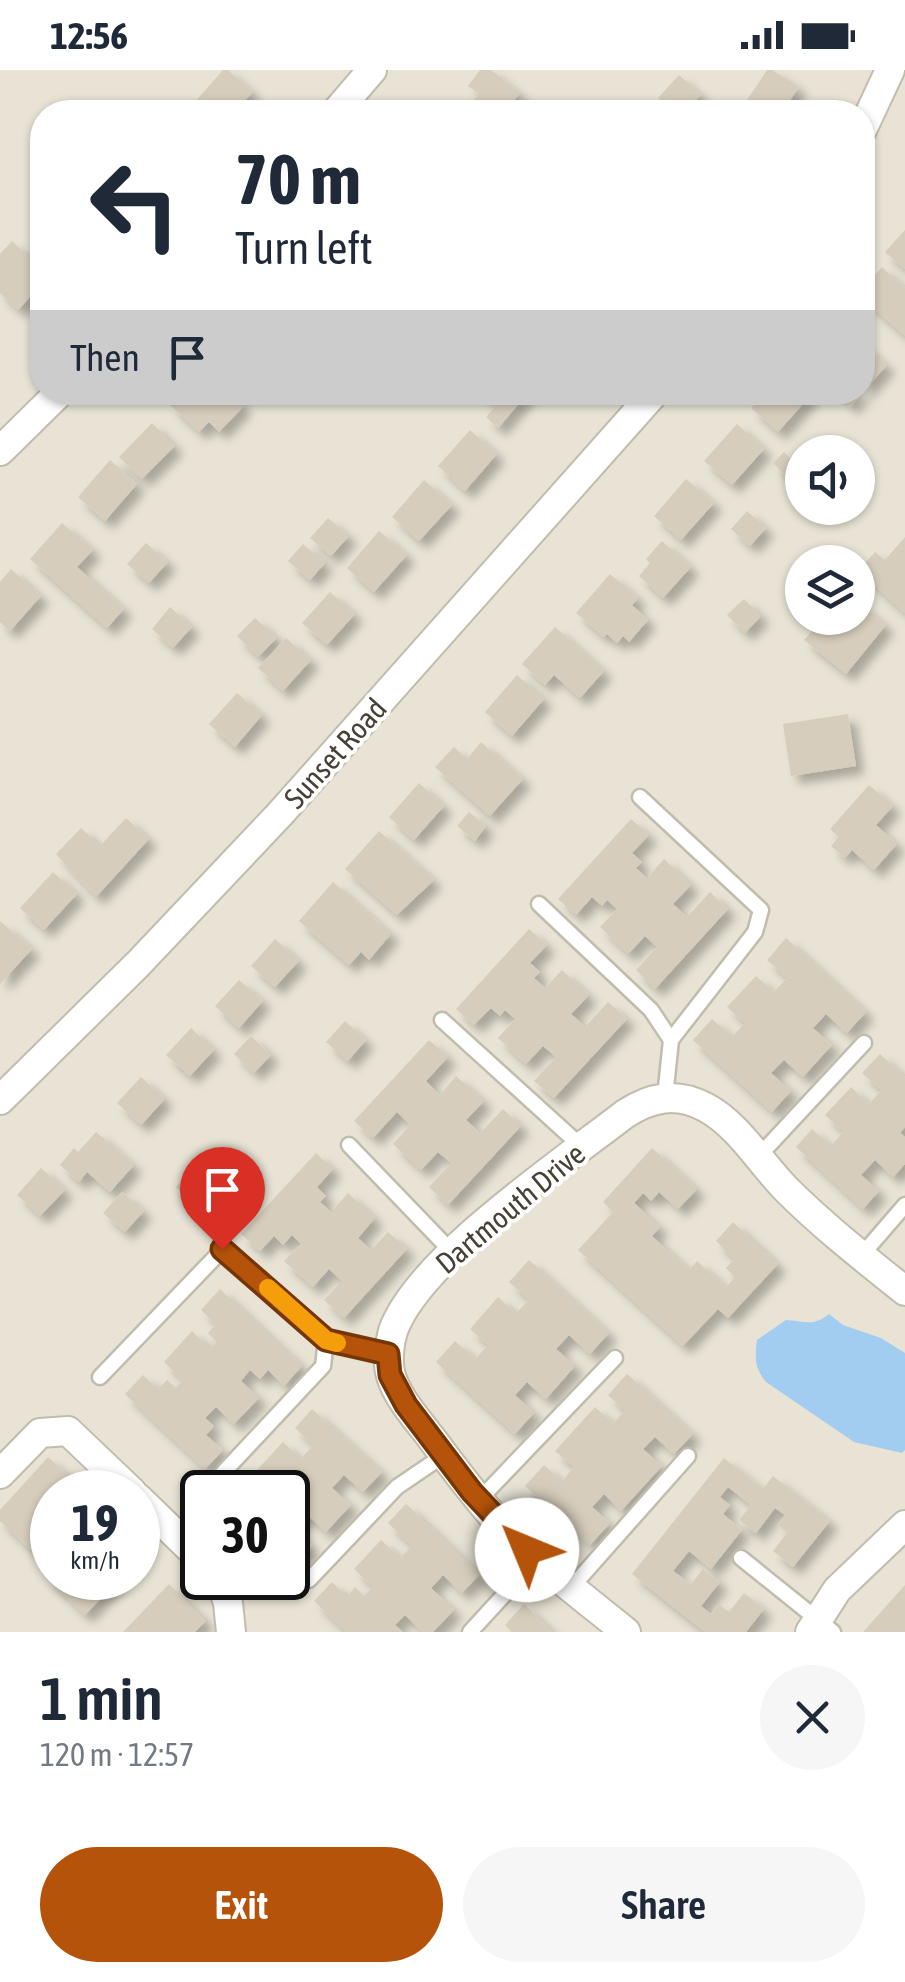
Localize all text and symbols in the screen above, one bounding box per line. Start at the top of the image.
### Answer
text: 12:56 [50,14,128,57]
text: 70 m [235,139,361,219]
icon: left [70,140,200,270]
text: Turn left [235,222,373,274]
icon: arrive [160,330,215,385]
text: Then [70,336,140,379]
map controls [785,435,875,635]
button: sound [785,435,875,525]
button: layers [785,545,875,635]
street label: Sunset Road [277,691,393,815]
street label: Dartmouth Drive [429,1136,591,1280]
pin [180,1147,265,1250]
icon: arrive [195,1162,250,1217]
speed limit sign: 30 [180,1470,310,1600]
text: 19 [71,1494,118,1552]
position arrow [475,1498,579,1602]
text: km/h [70,1546,120,1574]
text: 1 min [40,1664,163,1733]
button: close [760,1665,865,1770]
text: 120 m · 12:57 [40,1736,194,1773]
button: Exit [40,1847,443,1962]
button: Share [463,1847,865,1962]

